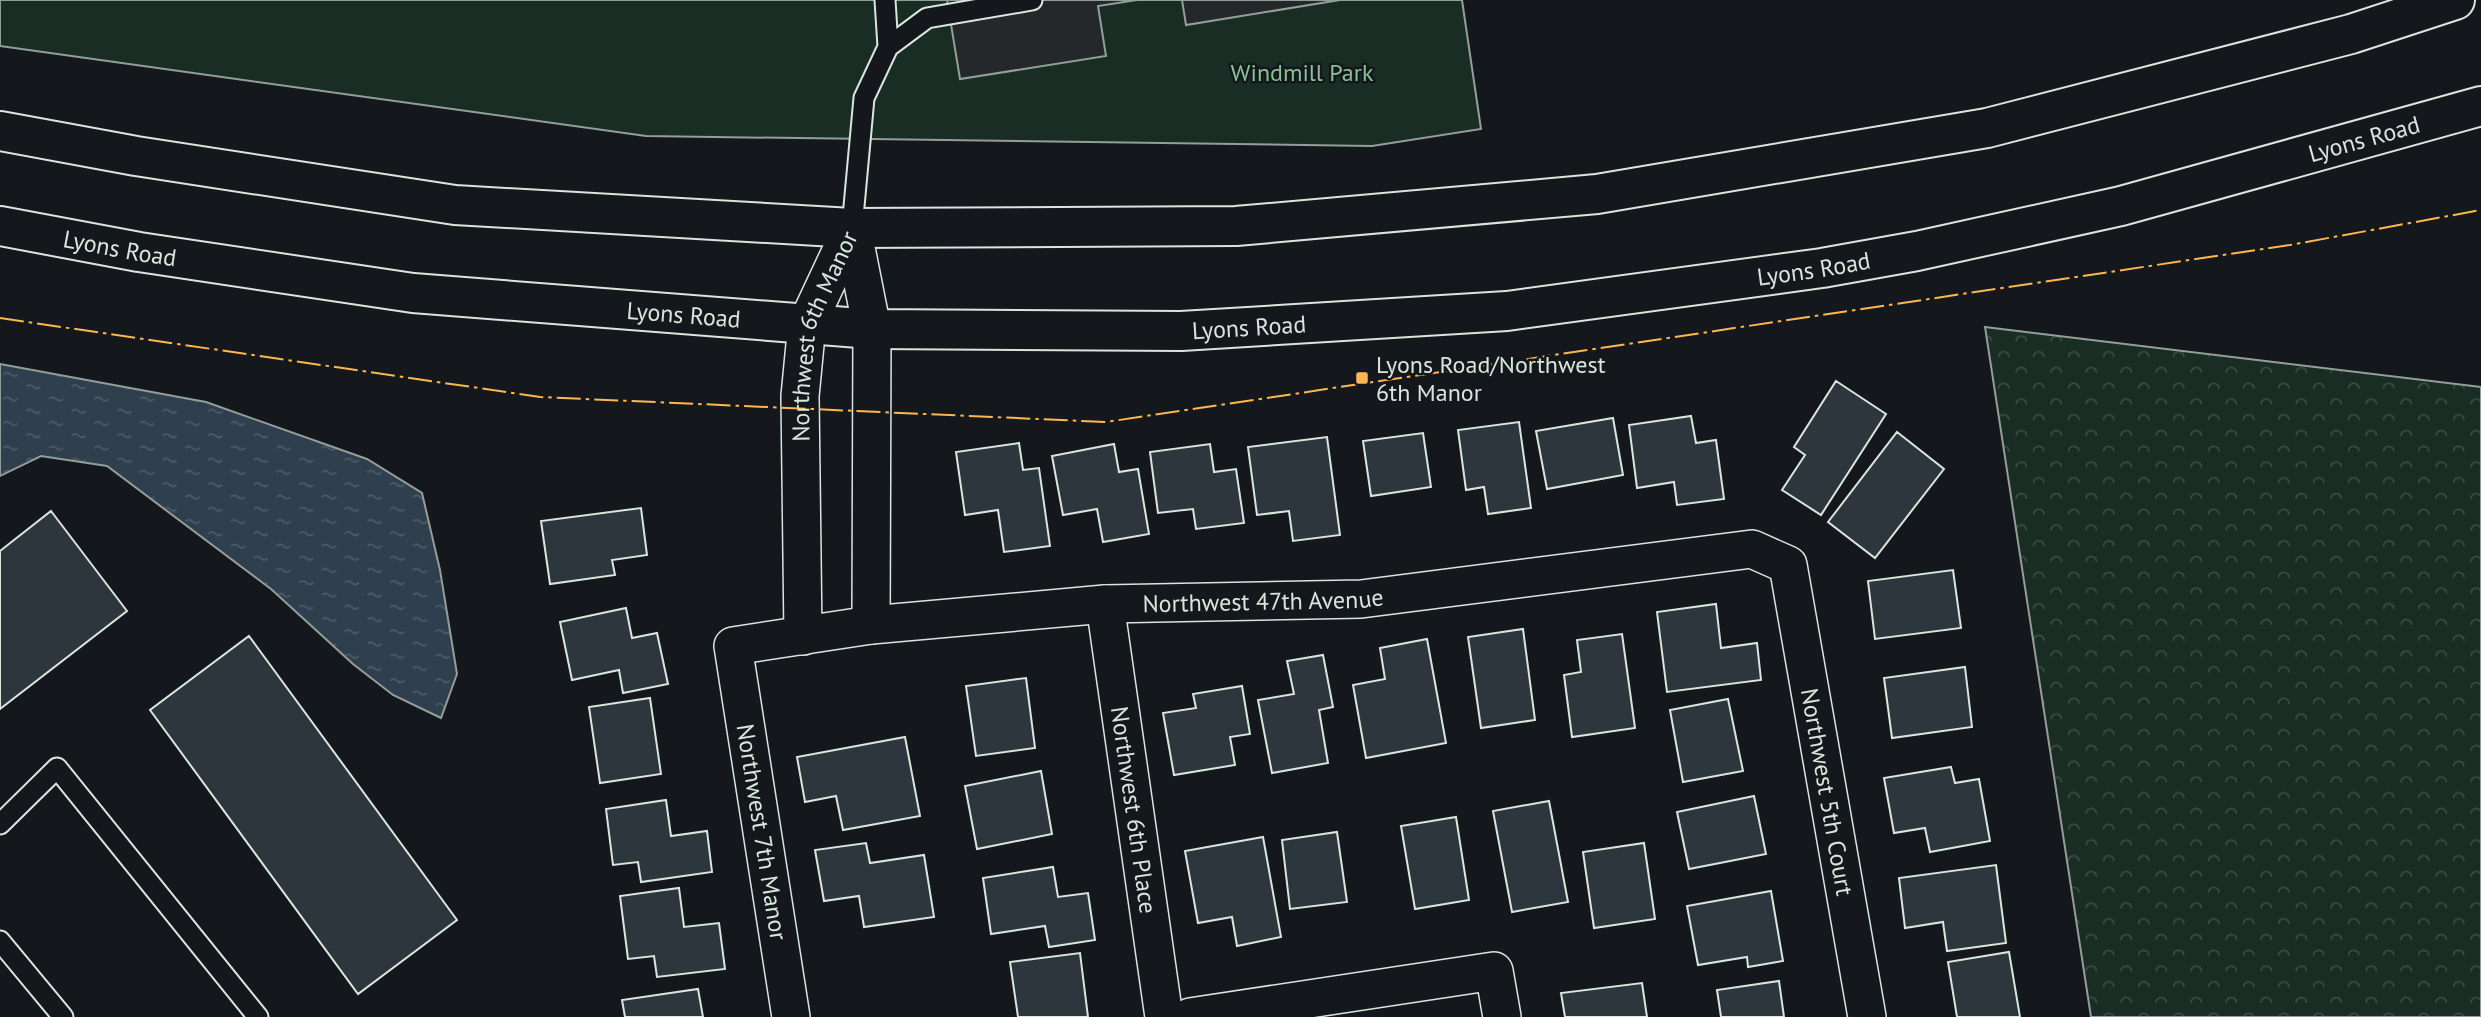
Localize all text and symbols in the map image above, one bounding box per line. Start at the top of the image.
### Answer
park label: Windmill Park [1231,57,1374,88]
street label: Lyons Road [2305,108,2423,169]
street label: Lyons Road [61,223,179,273]
street label: Northwest 6th Manor [784,226,864,442]
street label: Lyons Road [1755,244,1873,292]
street label: Lyons Road [625,294,742,334]
street label: Lyons Road [1191,308,1307,346]
place label: Lyons Road/Northwest 6th Manor [1376,349,1606,408]
marker: Lyons Road/Northwest 6th Manor [1354,370,1370,386]
street label: Northwest 47th Avenue [1142,581,1385,619]
street label: Northwest 5th Court [1794,686,1861,898]
street label: Northwest 6th Place [1104,704,1165,916]
street label: Northwest 7th Manor [730,722,794,942]

